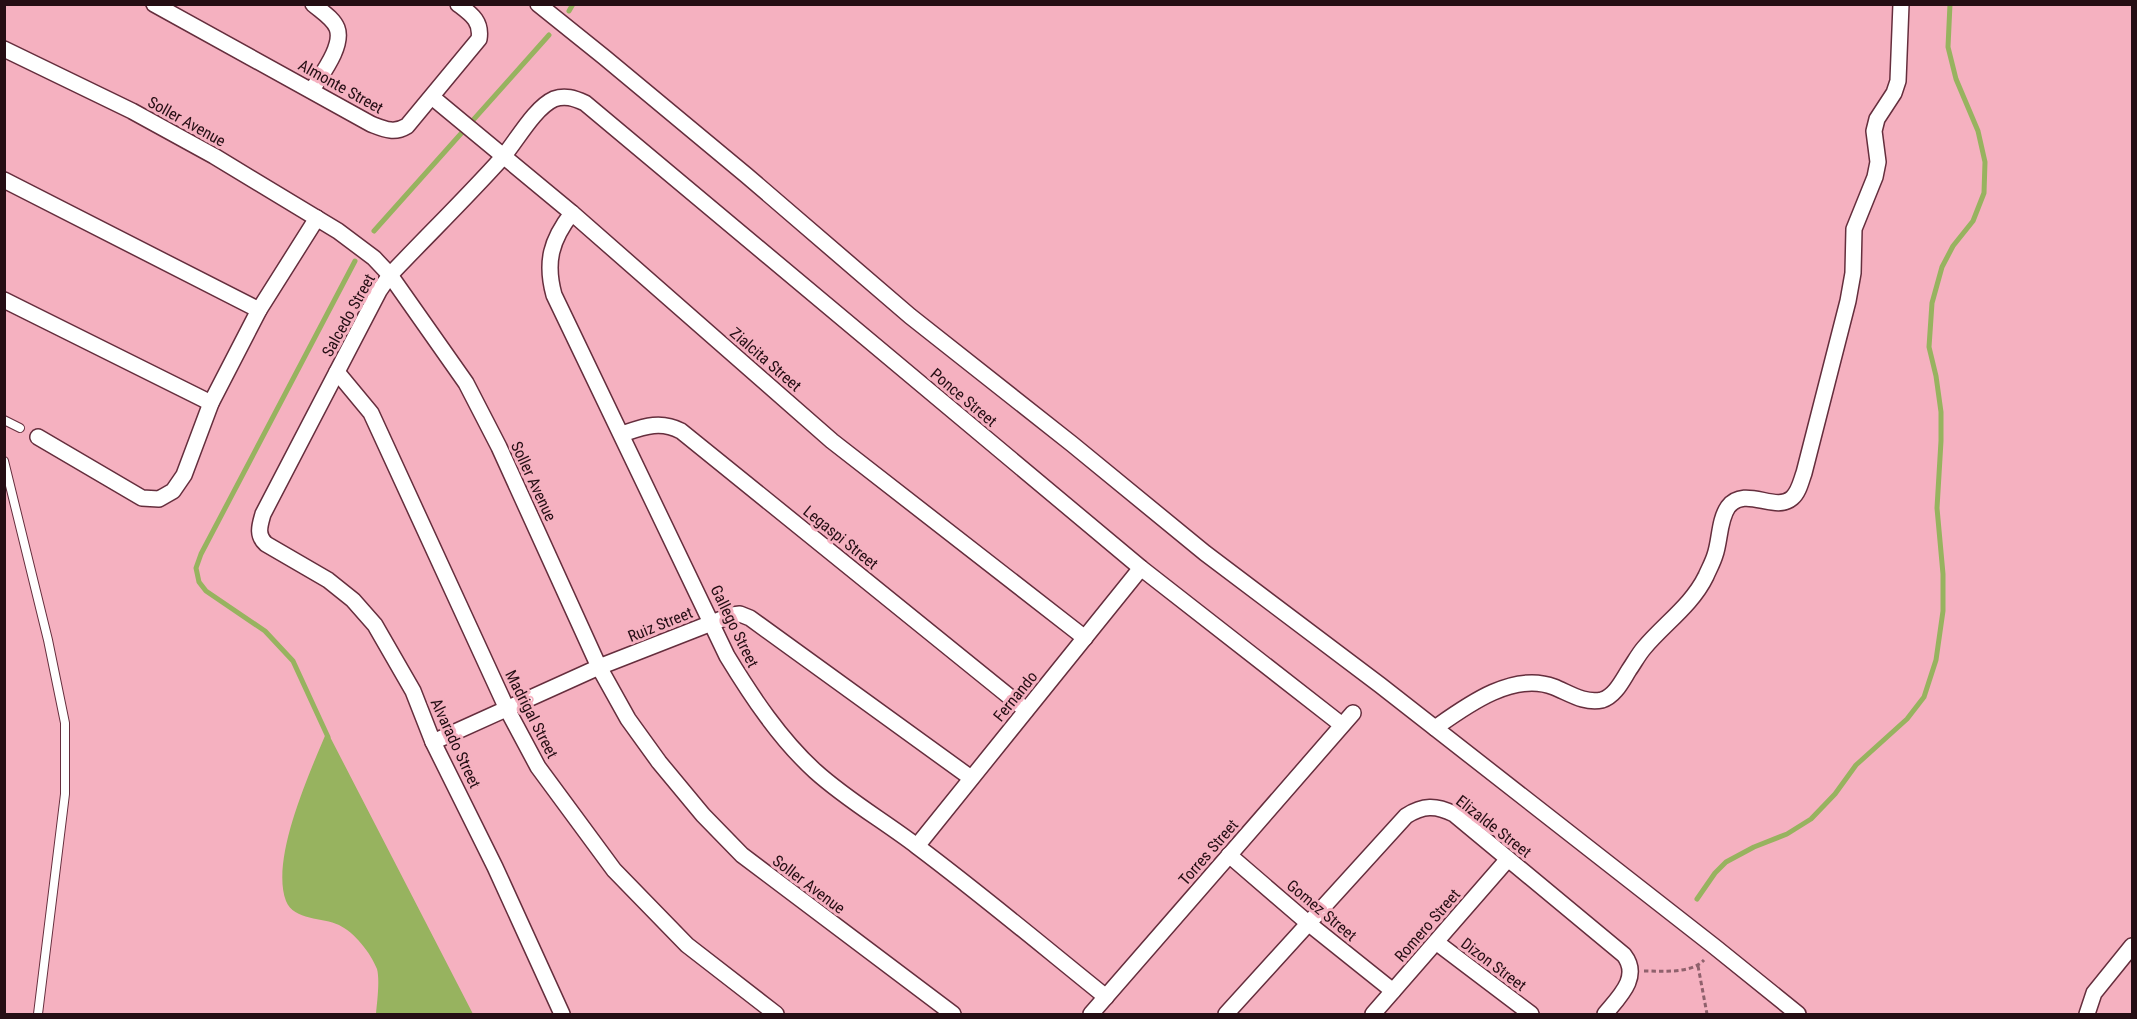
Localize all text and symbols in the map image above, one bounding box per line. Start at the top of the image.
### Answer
street label: Almonte Street [295,55,387,118]
street label: Soller Avenue [145,92,229,151]
street label: Salcedo Street [318,270,379,360]
street label: Zialcita Street [726,323,805,396]
street label: Ponce Street [927,364,1001,431]
street label: Soller Avenue [507,438,560,524]
street label: Legaspi Street [799,501,882,573]
street label: Gallego Street [706,582,763,671]
street label: Ruiz Street [625,603,696,646]
street label: Madrigal Street [501,667,562,762]
street label: Fernando [989,667,1041,725]
street label: Alvarado Street [427,695,485,791]
street label: Elizalde Street [1452,791,1535,862]
street label: Torres Street [1175,815,1242,889]
street label: Soller Avenue [769,851,849,918]
street label: Gomez Street [1283,876,1361,945]
street label: Romero Street [1391,885,1464,966]
street label: Dizon Street [1457,934,1530,995]

